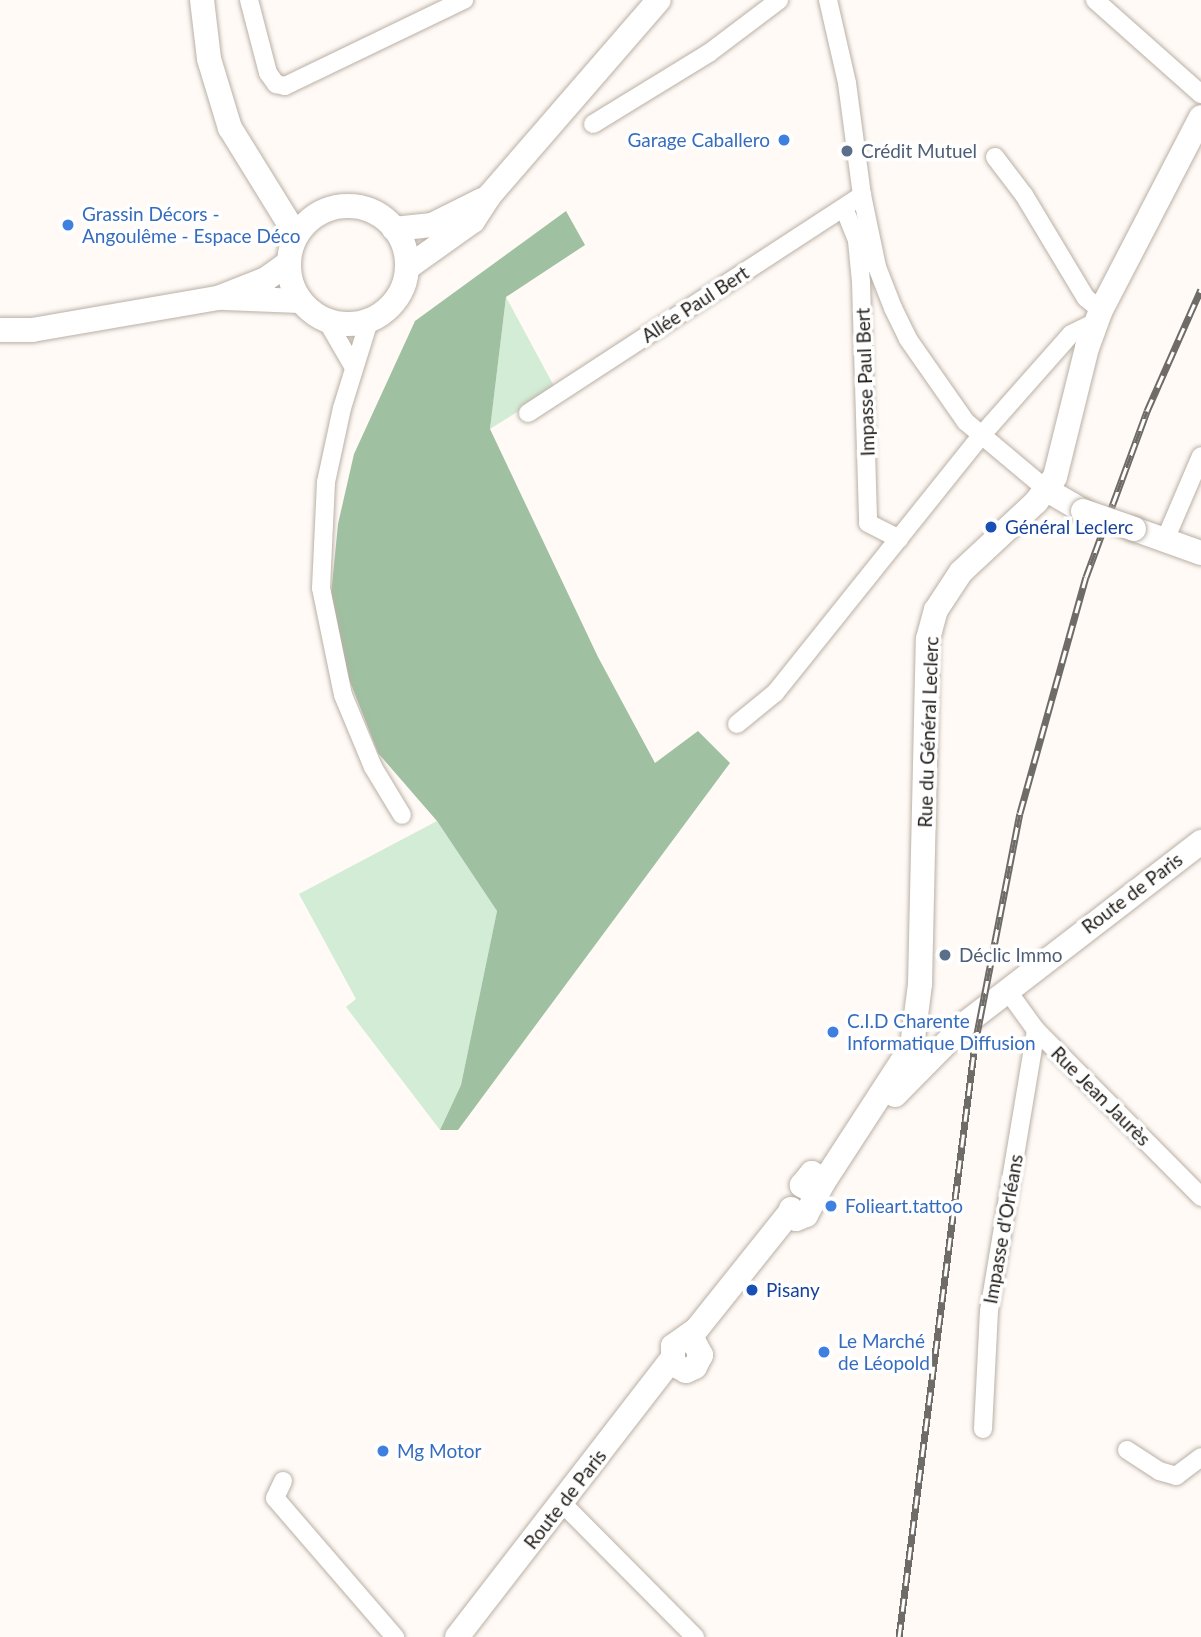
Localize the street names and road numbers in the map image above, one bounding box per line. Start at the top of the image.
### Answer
street label: Allée Paul Bert [637,261,753,347]
street label: Impasse Paul Bert [851,307,879,457]
street label: Rue du Général Leclerc [913,636,943,828]
street label: Route de Paris [1077,848,1187,938]
street label: Rue Jean Jaurès [1046,1041,1156,1151]
street label: Impasse d'Orléans [979,1152,1027,1306]
street label: Route de Paris [519,1445,611,1553]

